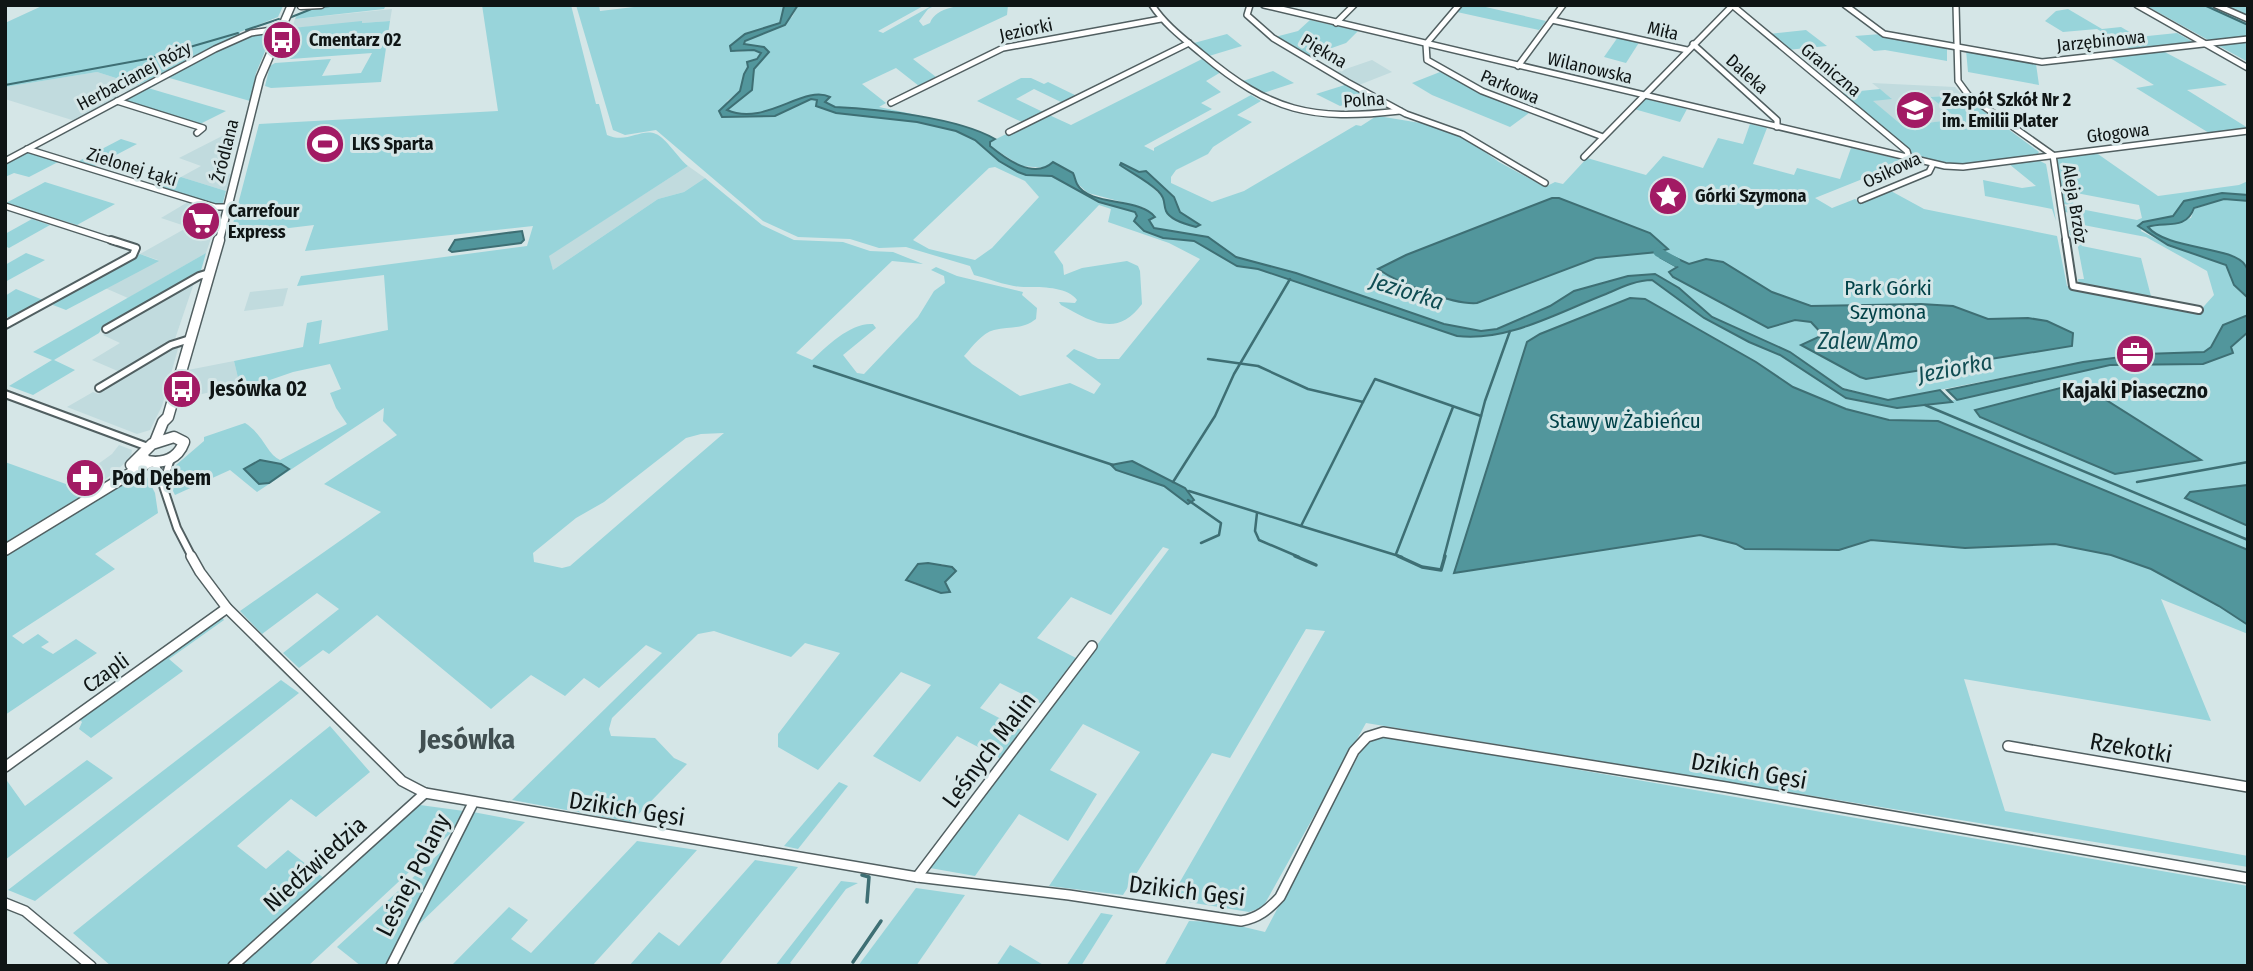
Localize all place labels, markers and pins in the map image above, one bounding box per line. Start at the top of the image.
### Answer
bus stop icon: Cmentarz 02 [261,19,303,61]
place label: Cmentarz 02 [309,29,401,51]
school or university icon: Zespół Szkół Nr 2 im. Emilii Plater [1894,89,1936,131]
place label: Zespół Szkół Nr 2 im. Emilii Plater [1942,89,2071,132]
sports icon: LKS Sparta [304,123,346,165]
place label: LKS Sparta [352,133,433,155]
place icon: Górki Szymona [1647,175,1689,217]
place label: Górki Szymona [1695,185,1806,207]
supermarket icon: Carrefour Express [180,200,222,242]
place label: Carrefour Express [228,200,300,243]
office icon: Kajaki Piaseczno [2114,333,2156,375]
bus stop icon: Jesówka 02 [161,368,203,410]
place label: Jesówka 02 [208,376,307,402]
place label: Kajaki Piaseczno [2062,378,2208,404]
pharmacy icon: Pod Dębem [64,457,106,499]
place label: Pod Dębem [112,465,211,491]

